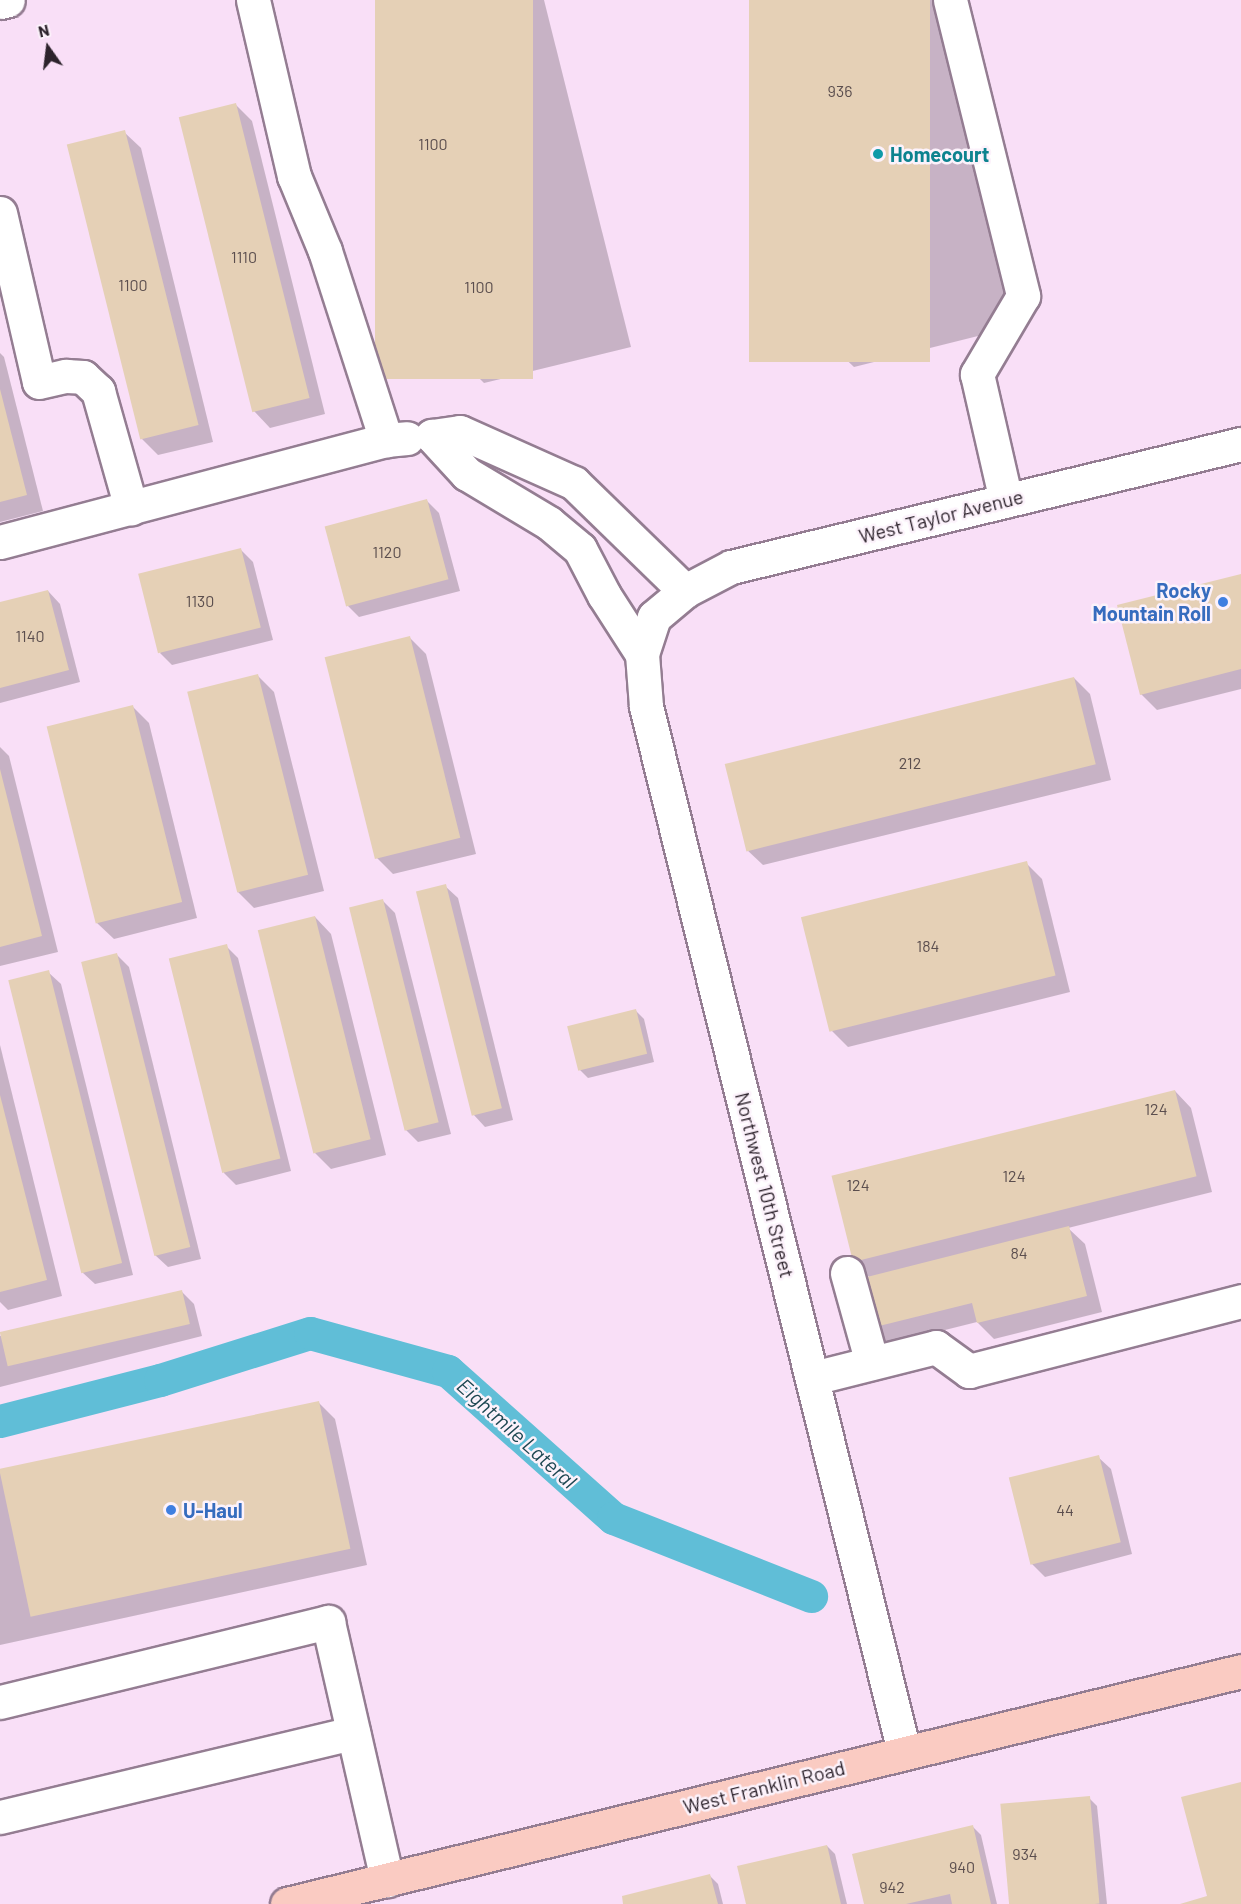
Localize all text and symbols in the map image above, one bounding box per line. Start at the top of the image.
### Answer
north arrow [18,18,78,78]
text: N [36,20,51,41]
house number: 936 [828,81,852,101]
house number: 1100 [418,134,448,154]
place label: Homecourt [890,142,989,166]
marker: Homecourt [871,147,885,161]
house number: 1110 [231,247,257,267]
house number: 1100 [118,275,148,295]
house number: 1100 [464,277,494,297]
street label: West Taylor Avenue [856,484,1026,548]
house number: 1120 [373,542,401,562]
place label: Rocky Mountain Roll [1092,578,1211,625]
house number: 1130 [186,591,214,611]
marker: Rocky Mountain Roll [1216,595,1230,609]
house number: 1140 [15,626,45,646]
house number: 212 [899,753,921,773]
house number: 184 [917,936,939,956]
street label: Northwest 10th Street [730,1090,800,1280]
house number: 124 [1145,1099,1167,1119]
house number: 124 [1003,1166,1025,1186]
house number: 124 [847,1175,869,1195]
house number: 84 [1010,1243,1028,1263]
water label: Eightmile Lateral [452,1373,582,1493]
place label: U-Haul [183,1498,243,1522]
house number: 44 [1056,1500,1074,1520]
marker: U-Haul [164,1503,178,1517]
street label: West Franklin Road [681,1755,847,1819]
house number: 934 [1012,1844,1038,1864]
house number: 940 [949,1857,975,1877]
house number: 942 [879,1877,905,1897]

